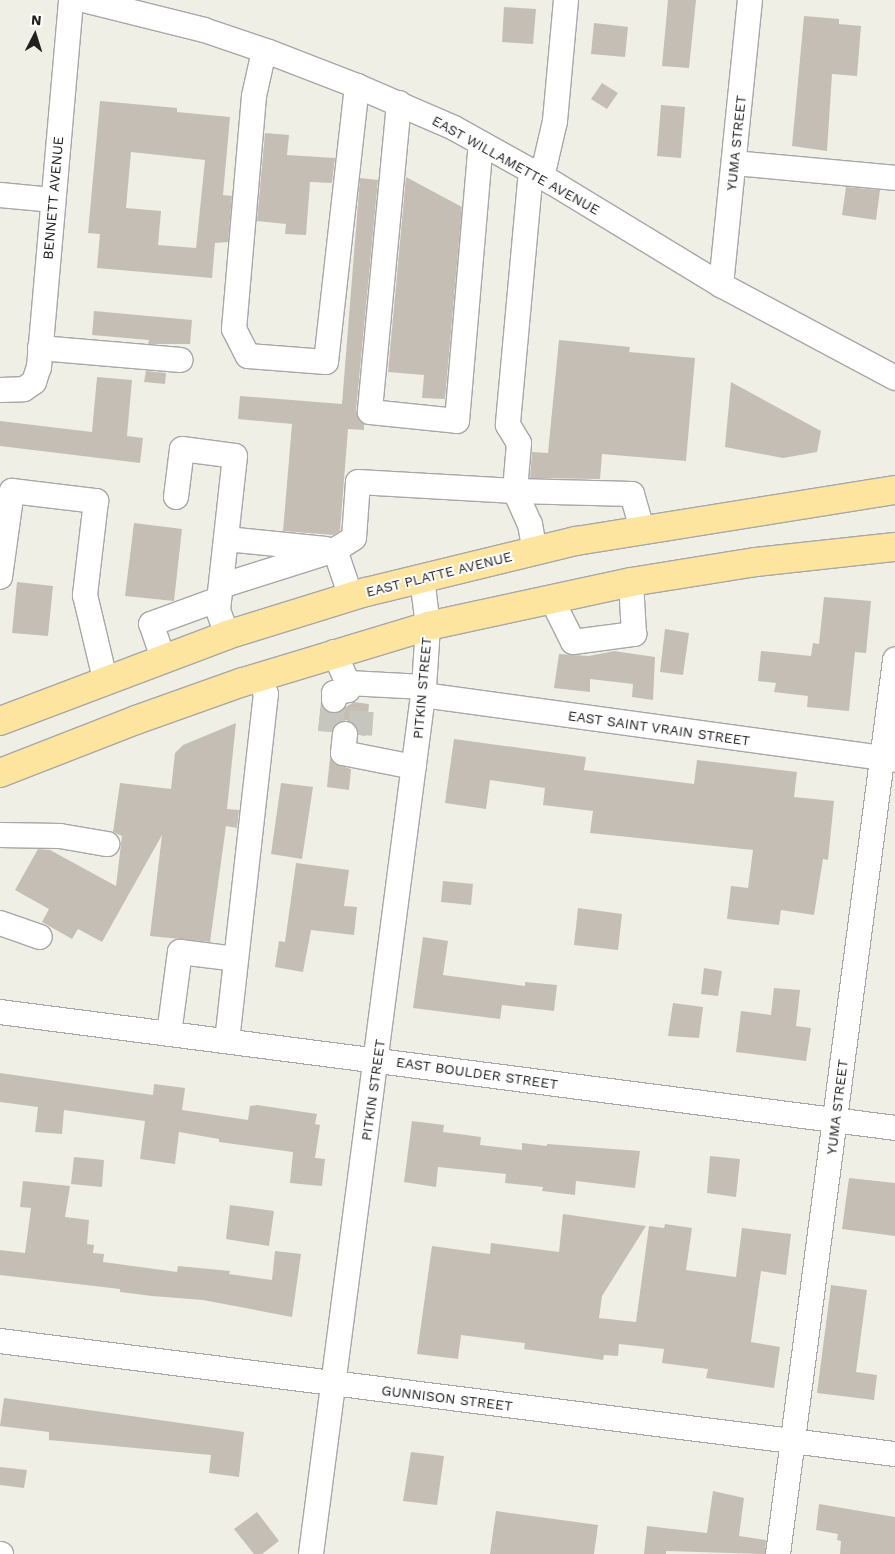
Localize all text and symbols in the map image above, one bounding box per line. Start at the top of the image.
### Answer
north arrow [10,10,60,60]
text: N [30,12,42,28]
street label: YUMA STREET [723,94,749,192]
street label: EAST WILLAMETTE AVENUE [429,111,603,219]
street label: BENNETT AVENUE [39,135,67,261]
street label: EAST PLATTE AVENUE [364,548,514,600]
street label: PITKIN STREET [409,636,435,740]
street label: EAST SAINT VRAIN STREET [566,707,752,749]
street label: PITKIN STREET [358,1038,388,1142]
street label: EAST BOULDER STREET [395,1053,559,1093]
street label: YUMA STREET [823,1058,851,1156]
street label: GUNNISON STREET [381,1382,513,1414]

